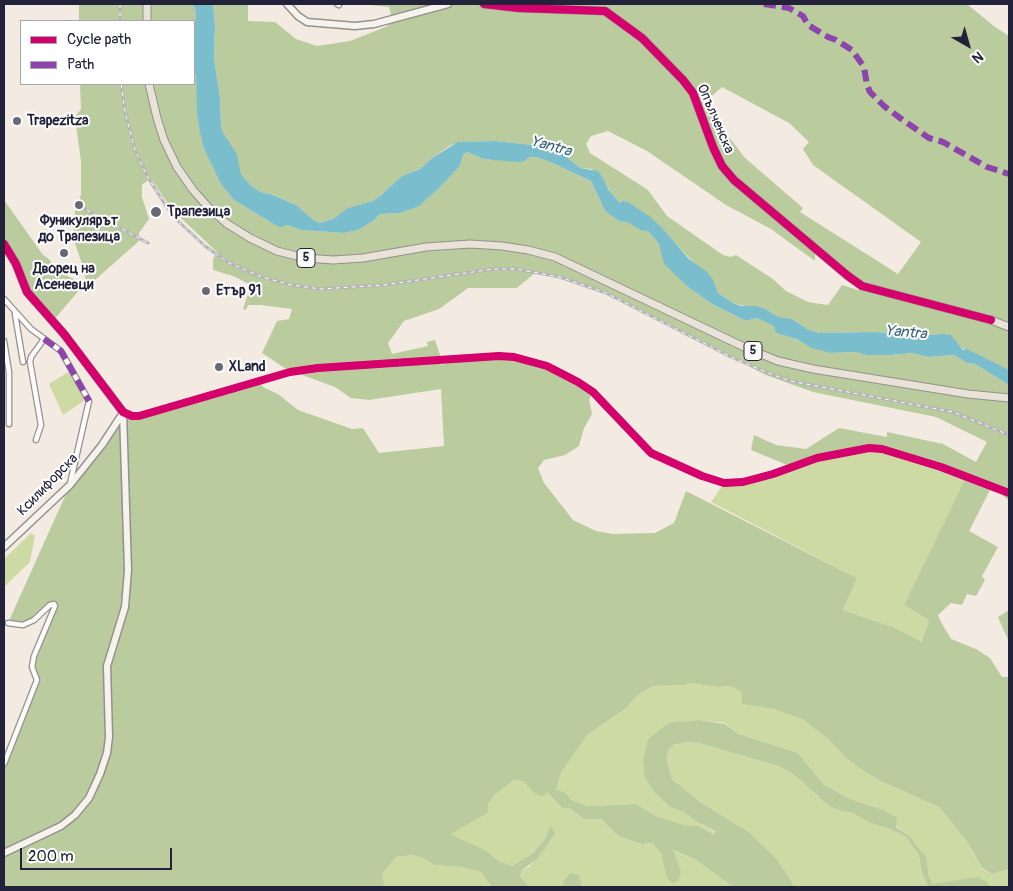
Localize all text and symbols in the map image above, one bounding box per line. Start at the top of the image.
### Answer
legend [20,20,195,85]
north arrow [943,20,993,70]
text: Cycle path [67,30,131,49]
text: N [969,48,987,67]
text: Path [67,55,94,74]
street label: Опълченска [693,82,737,156]
place label: Trapezitza [27,113,89,129]
marker: Trapezitza [11,115,23,127]
water label: Yantra [529,133,573,161]
marker: Фуникулярът до Трапезица [73,199,85,211]
place label: Трапезица [167,204,230,220]
marker: Трапезица [149,205,163,219]
place label: Фуникулярът до Трапезица [38,213,120,246]
marker: Дворец на Асеневци [58,247,70,259]
road number: 5 [297,248,315,268]
place label: Дворец на Асеневци [33,261,95,294]
place label: Етър 91 [216,283,261,299]
marker: Етър 91 [200,285,212,297]
water label: Yantra [885,322,927,344]
road number: 5 [744,342,762,361]
place label: XLand [229,359,266,375]
marker: XLand [213,361,225,373]
street label: Ксилифорска [14,450,82,520]
scale bar [22,838,175,870]
text: 200 m [28,847,73,866]

